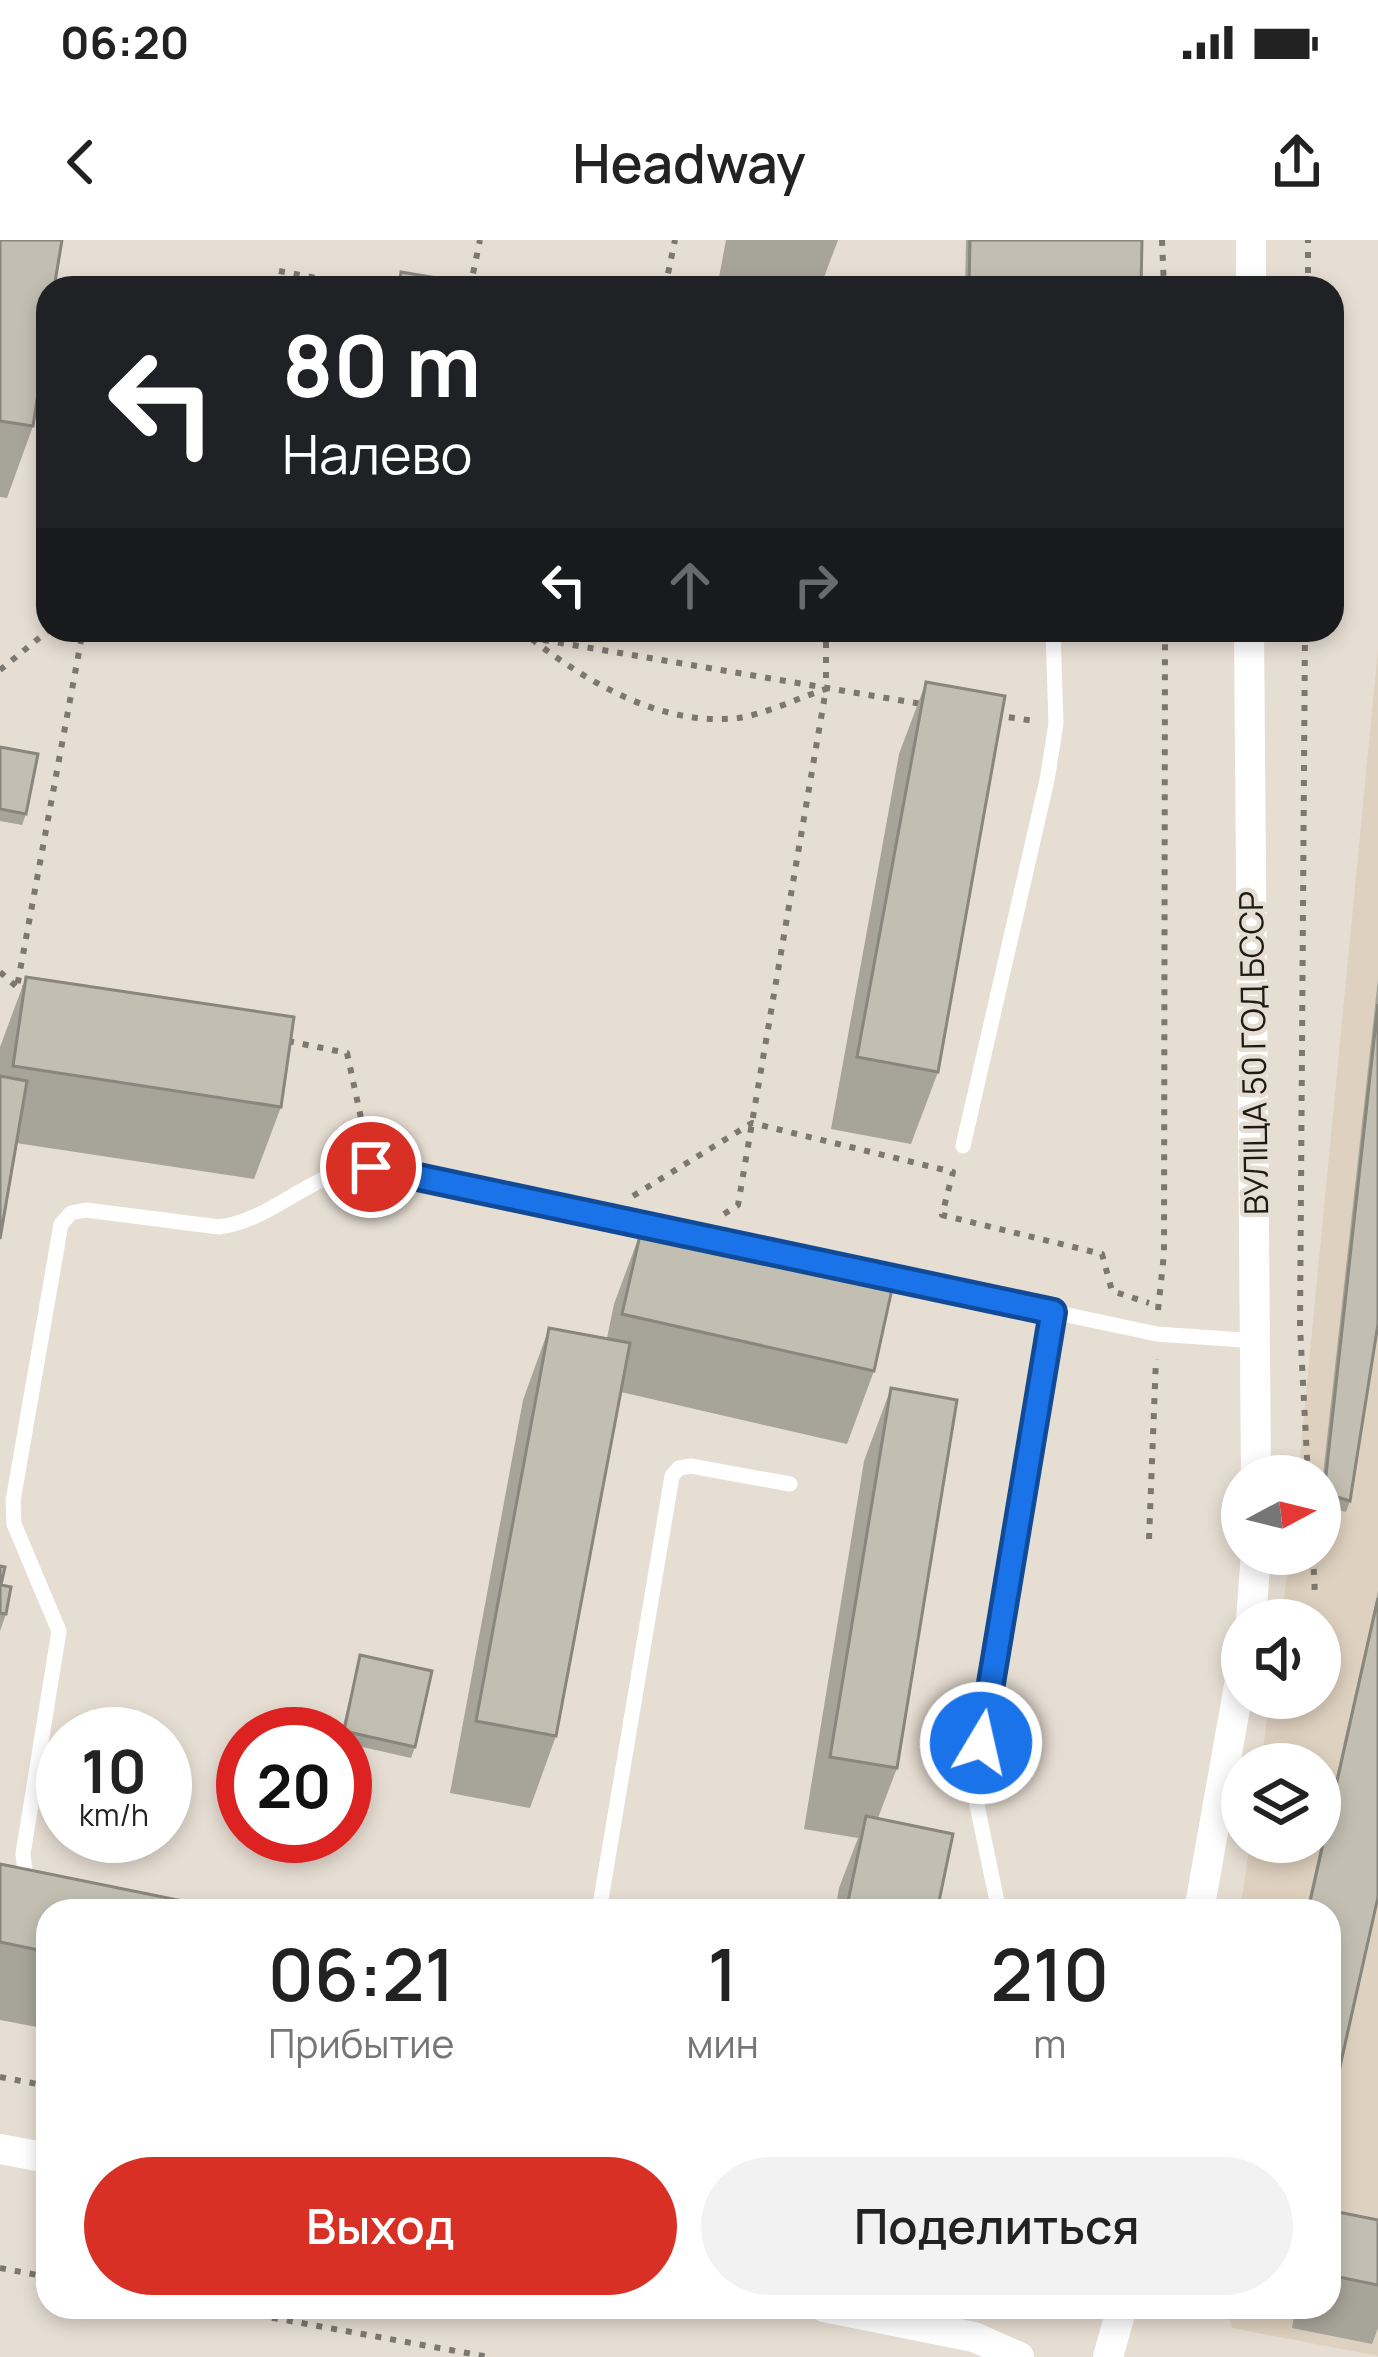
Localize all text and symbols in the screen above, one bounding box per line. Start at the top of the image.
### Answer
text: 06:20 [60,11,189,73]
text: Headway [572,125,806,199]
icon: back [48,129,114,195]
icon: share [1264,129,1330,195]
text: 80 m [282,307,481,422]
icon: left [84,324,240,480]
text: Налево [282,416,472,490]
icon: left [531,552,597,618]
icon: ahead [657,552,723,618]
icon: right [783,552,849,618]
street label: ВУЛІЦА 50 ГОД БССР [1228,891,1278,1215]
pin [320,1116,422,1218]
icon: arrive [338,1134,404,1200]
north arrow [1221,1455,1341,1575]
map controls [1221,1455,1341,1863]
button: sound [1221,1599,1341,1719]
position arrow [918,1680,1044,1806]
speed limit sign: 20 [216,1707,372,1863]
text: 10 [81,1729,147,1811]
button: layers [1221,1743,1341,1863]
text: km/h [79,1794,149,1835]
text: 06:21 [268,1924,455,2023]
text: 1 [707,1924,738,2023]
text: 210 [990,1924,1109,2023]
text: Прибытие [268,2016,454,2070]
text: мин [687,2016,759,2070]
text: m [1033,2016,1066,2070]
button: Выход [84,2157,677,2295]
button: Поделиться [701,2157,1293,2295]

